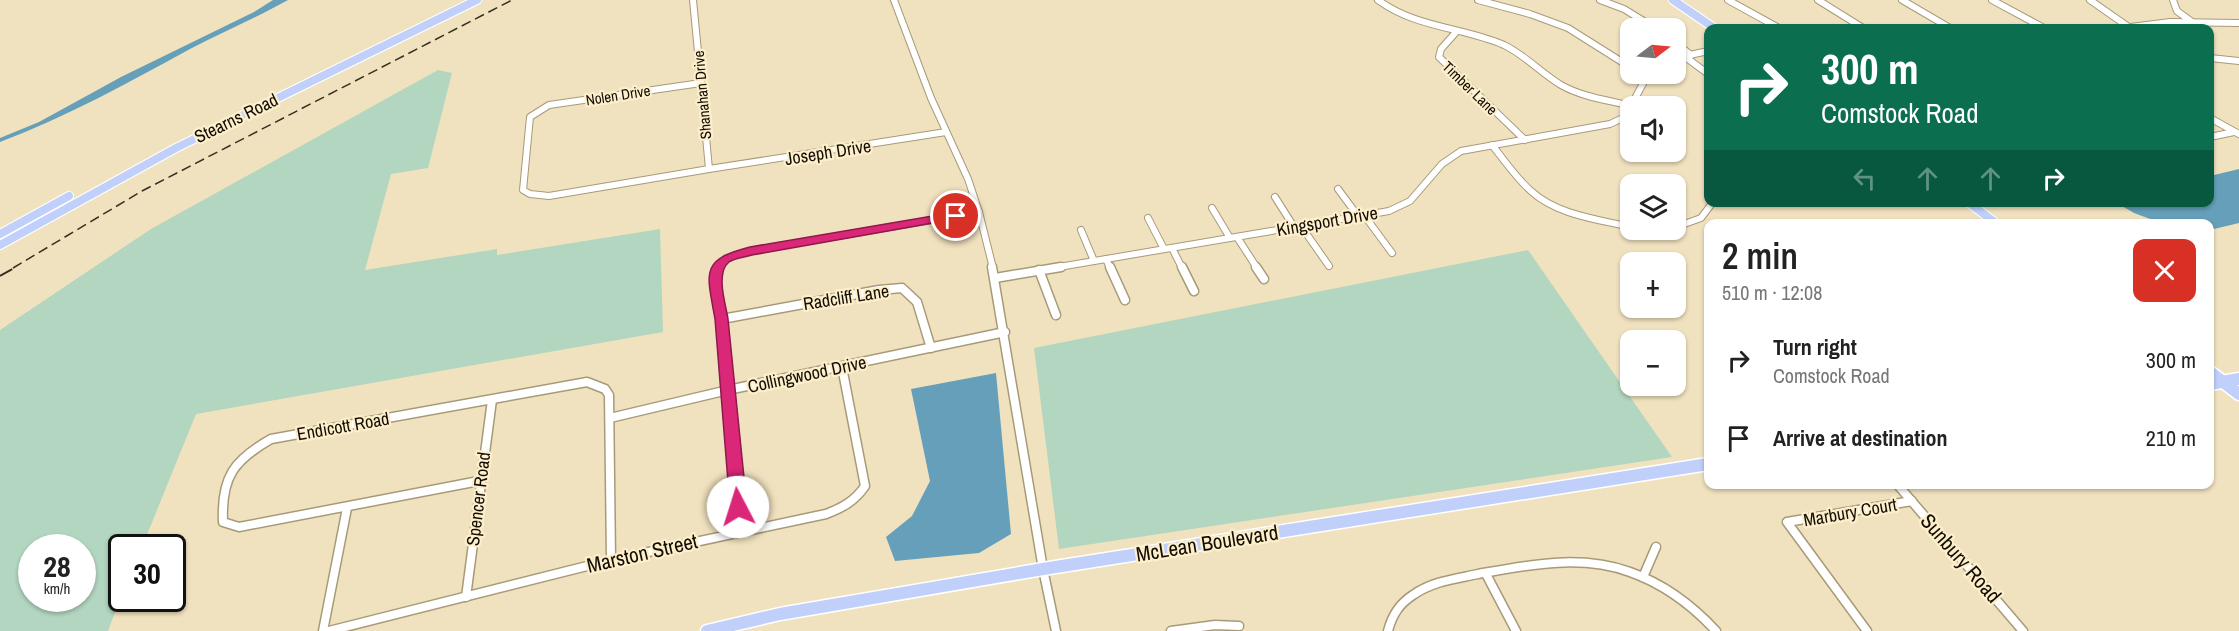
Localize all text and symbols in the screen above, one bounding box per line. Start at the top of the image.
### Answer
north arrow [1620,18,1686,84]
map controls [1620,18,1686,396]
text: 300 m [1821,41,1919,97]
icon: right [1722,48,1800,126]
street label: Shanahan Drive [688,50,716,140]
street label: Timber Lane [1438,56,1502,120]
street label: Nolen Drive [584,80,652,110]
street label: Stearns Road [190,87,282,149]
text: Comstock Road [1821,95,1979,131]
button: sound [1620,96,1686,162]
street label: Joseph Drive [783,133,873,171]
icon: left [1848,162,1881,195]
icon: ahead [1911,162,1944,195]
icon: ahead [1974,162,2007,195]
icon: right [2037,162,2070,195]
button: layers [1620,174,1686,240]
pin [930,190,981,241]
icon: arrive [939,199,972,232]
street label: Kingsport Drive [1274,200,1380,242]
text: 2 min [1722,232,1798,280]
button: close [2133,239,2196,302]
button: + [1620,252,1686,318]
street label: Radcliff Lane [801,278,891,316]
text: 510 m · 12:08 [1722,279,1822,306]
button: − [1620,330,1686,396]
text: Turn right [1773,332,1857,362]
icon: right [1722,344,1755,377]
text: 300 m [2146,345,2196,375]
street label: Collingwood Drive [745,349,869,399]
text: Comstock Road [1773,362,1890,389]
street label: Endicott Road [295,406,391,446]
icon: arrive [1722,422,1755,455]
text: Arrive at destination [1773,423,1947,453]
text: 210 m [2146,423,2196,453]
street label: Spencer Road [460,451,496,547]
position arrow [706,475,770,539]
street label: Marbury Court [1801,491,1899,533]
street label: Sunbury Road [1914,507,2008,609]
street label: McLean Boulevard [1134,517,1280,569]
street label: Marston Street [584,526,700,580]
speed limit sign: 30 [108,534,186,612]
text: 28 [43,546,71,586]
text: km/h [44,578,70,599]

